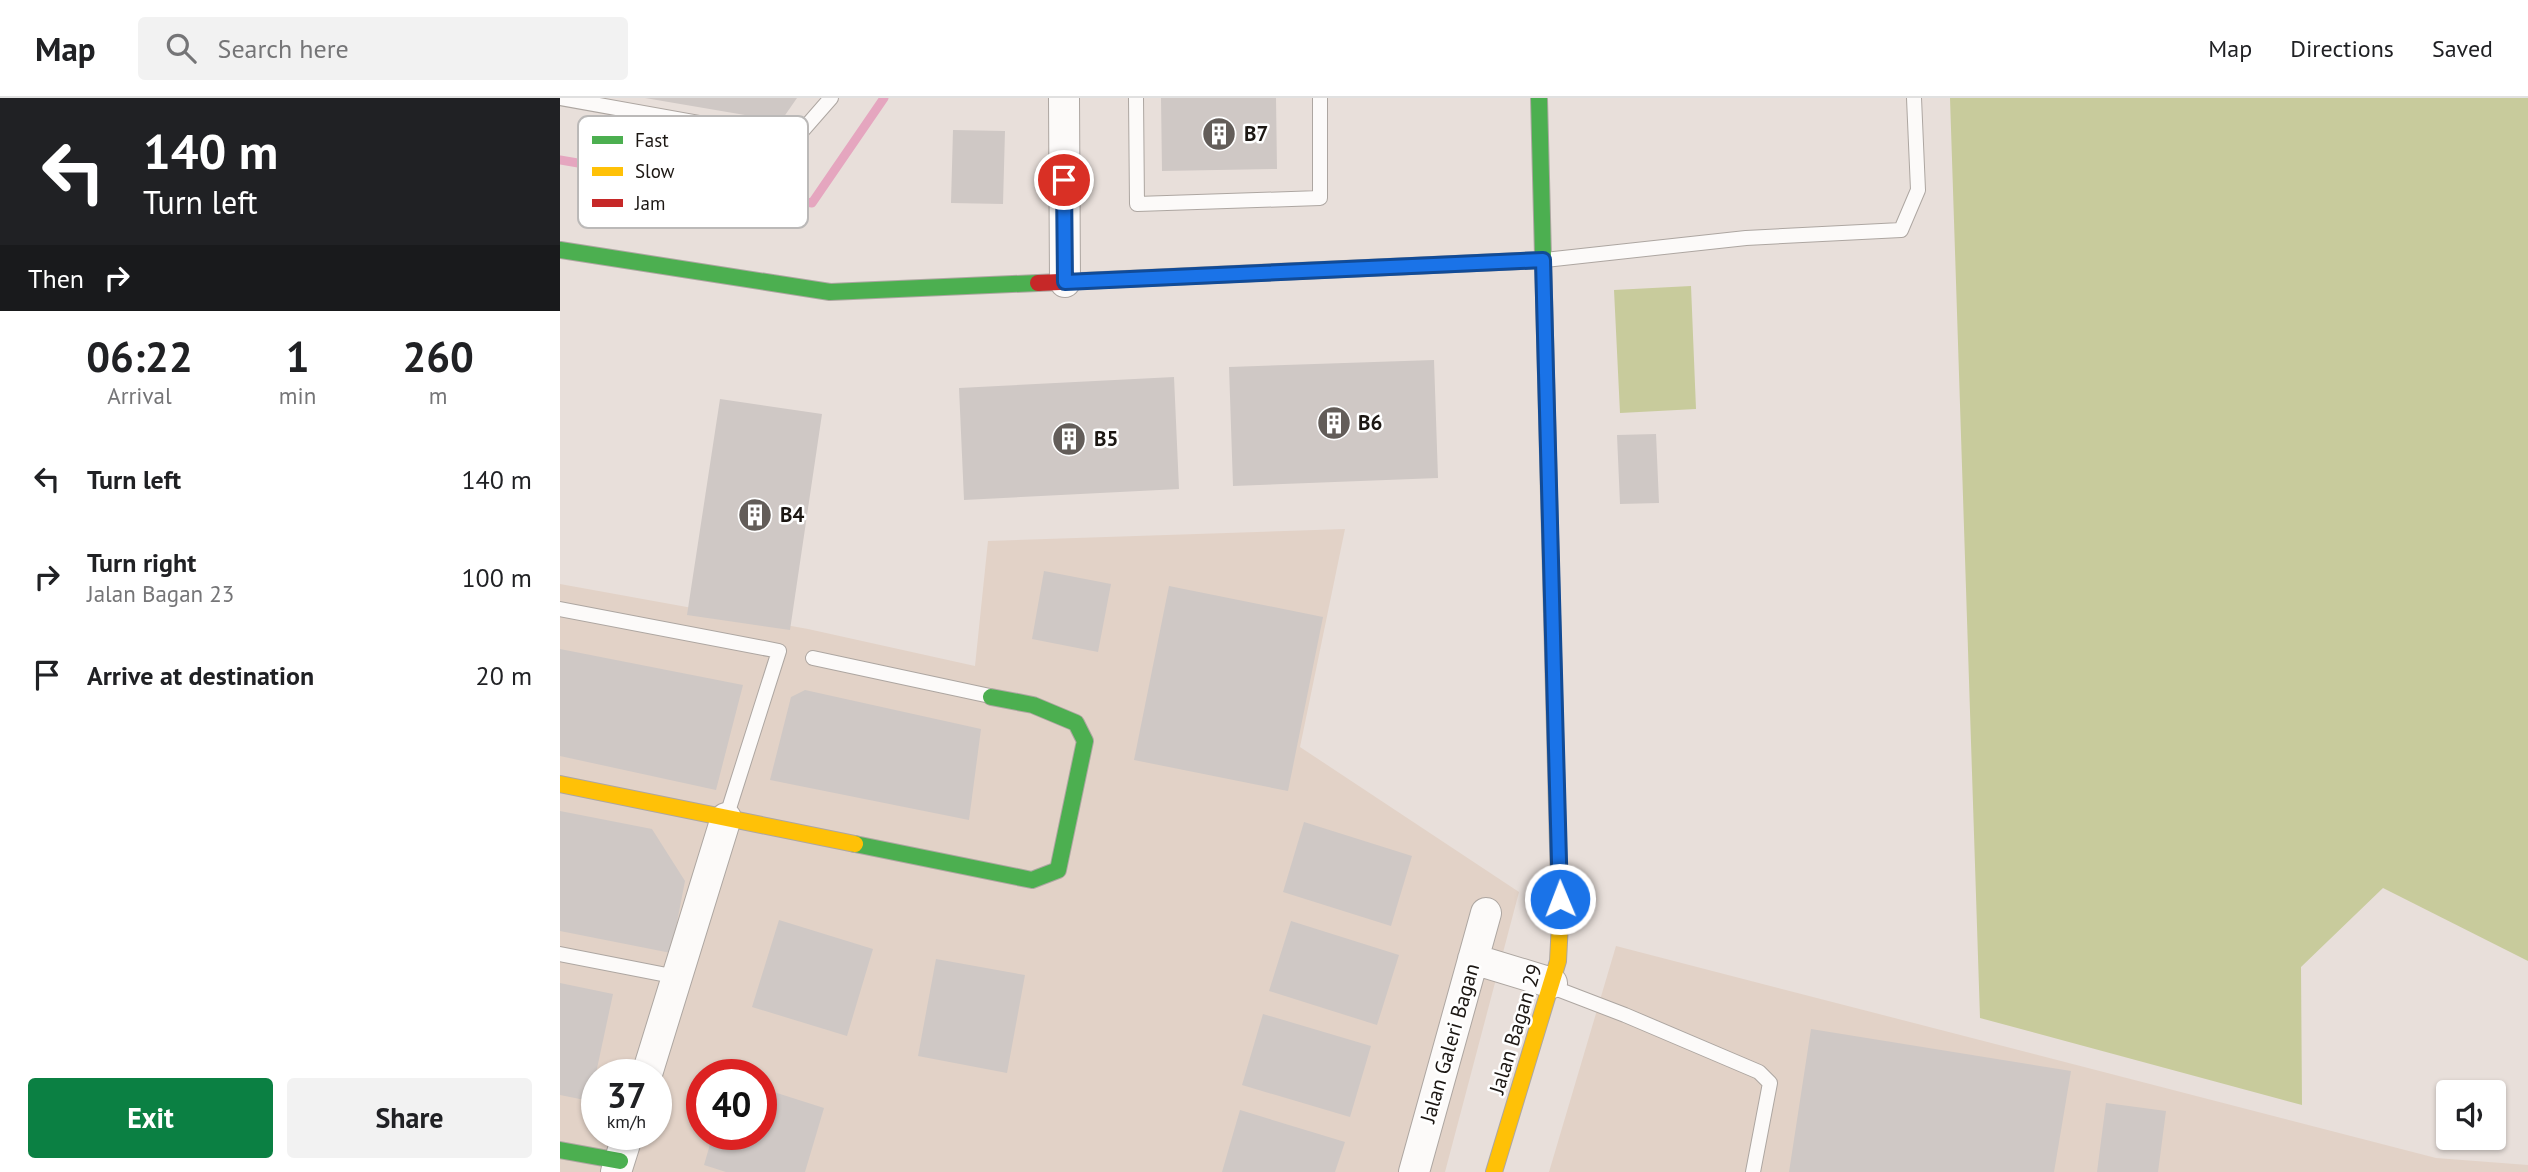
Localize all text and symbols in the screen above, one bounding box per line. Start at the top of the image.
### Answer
search box [138,17,628,80]
text: Map [35,27,96,70]
icon: search [162,29,200,67]
text: Search here [218,32,349,65]
text: Map [2208,33,2252,64]
text: Directions [2290,33,2394,64]
text: Saved [2432,33,2493,64]
building icon: B7 [1200,115,1238,153]
legend [578,116,808,228]
text: 140 m [143,119,278,183]
place label: B7 [1244,120,1268,147]
icon: left [28,126,119,217]
text: Fast [635,128,669,152]
pin [1034,150,1094,210]
text: Slow [635,159,675,183]
icon: arrive [1045,161,1083,199]
text: Turn left [143,181,258,223]
text: Jam [634,191,665,215]
icon: right [98,259,136,297]
text: Then [28,262,84,295]
text: 06:22 [86,329,193,384]
text: 1 [286,329,309,384]
text: 260 [402,329,474,384]
text: Arrival [107,381,172,410]
text: min [279,381,316,410]
text: m [429,381,447,410]
building icon: B6 [1315,404,1353,442]
place label: B6 [1358,409,1382,436]
building icon: B5 [1050,420,1088,458]
place label: B5 [1094,425,1118,452]
icon: left [28,460,66,498]
text: Turn left [87,463,181,496]
text: 140 m [461,463,532,496]
building icon: B4 [736,496,774,534]
place label: B4 [780,501,804,528]
text: Turn right [87,546,196,579]
icon: right [28,558,66,596]
text: 100 m [461,561,532,594]
text: Jalan Bagan 23 [87,579,234,608]
icon: arrive [28,656,66,694]
text: Arrive at destination [87,659,314,692]
text: 20 m [476,659,532,692]
position arrow [1523,862,1597,936]
street label: Jalan Galeri Bagan [1414,960,1485,1127]
street label: Jalan Bagan 29 [1483,961,1548,1098]
speed limit sign: 40 [686,1059,777,1150]
text: 37 [607,1072,646,1118]
button: Exit [28,1078,273,1158]
button: Share [287,1078,532,1158]
map controls [2436,1080,2506,1150]
button: sound [2436,1080,2506,1150]
text: km/h [607,1110,646,1133]

